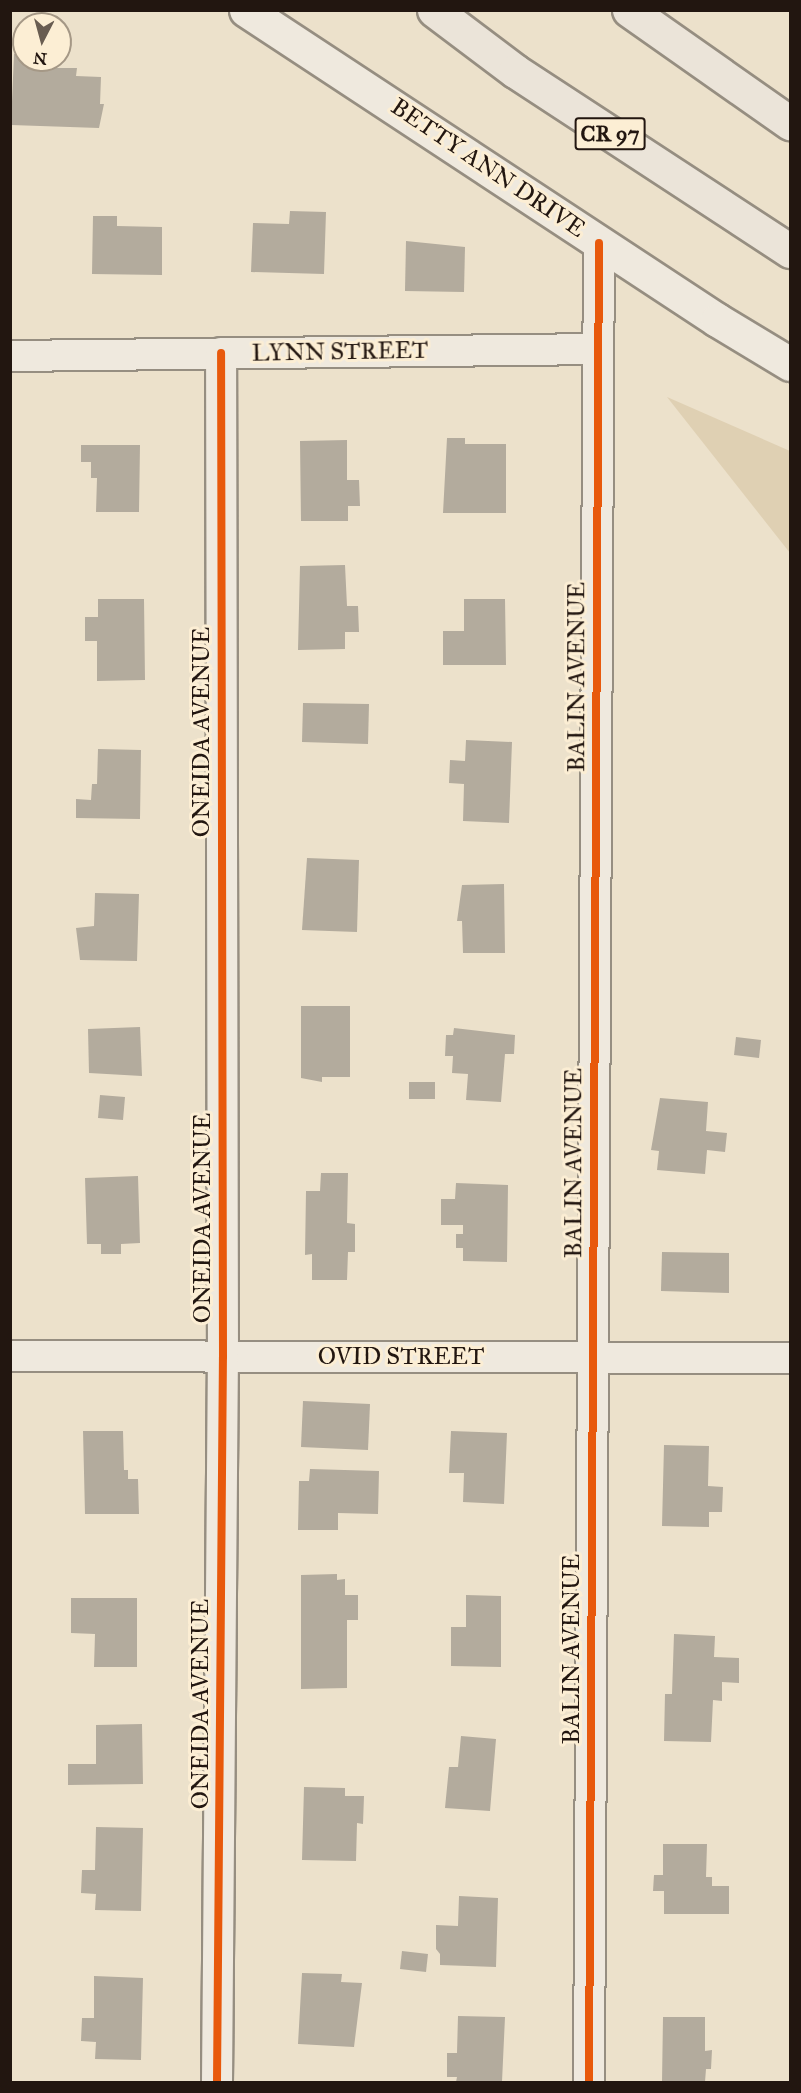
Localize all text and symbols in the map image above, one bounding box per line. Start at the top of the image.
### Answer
north arrow [12,12,72,72]
text: N [33,48,48,69]
street label: BETTY ANN DRIVE [385,92,591,244]
road number: CR 97 [574,115,646,153]
street label: LYNN STREET [251,336,429,368]
street label: BALIN AVENUE [563,582,591,772]
street label: ONEIDA AVENUE [188,627,216,837]
street label: BALIN AVENUE [560,1068,588,1258]
street label: ONEIDA AVENUE [189,1113,217,1323]
street label: OVID STREET [318,1343,484,1371]
street label: BALIN AVENUE [558,1554,586,1744]
street label: ONEIDA AVENUE [187,1599,215,1809]

